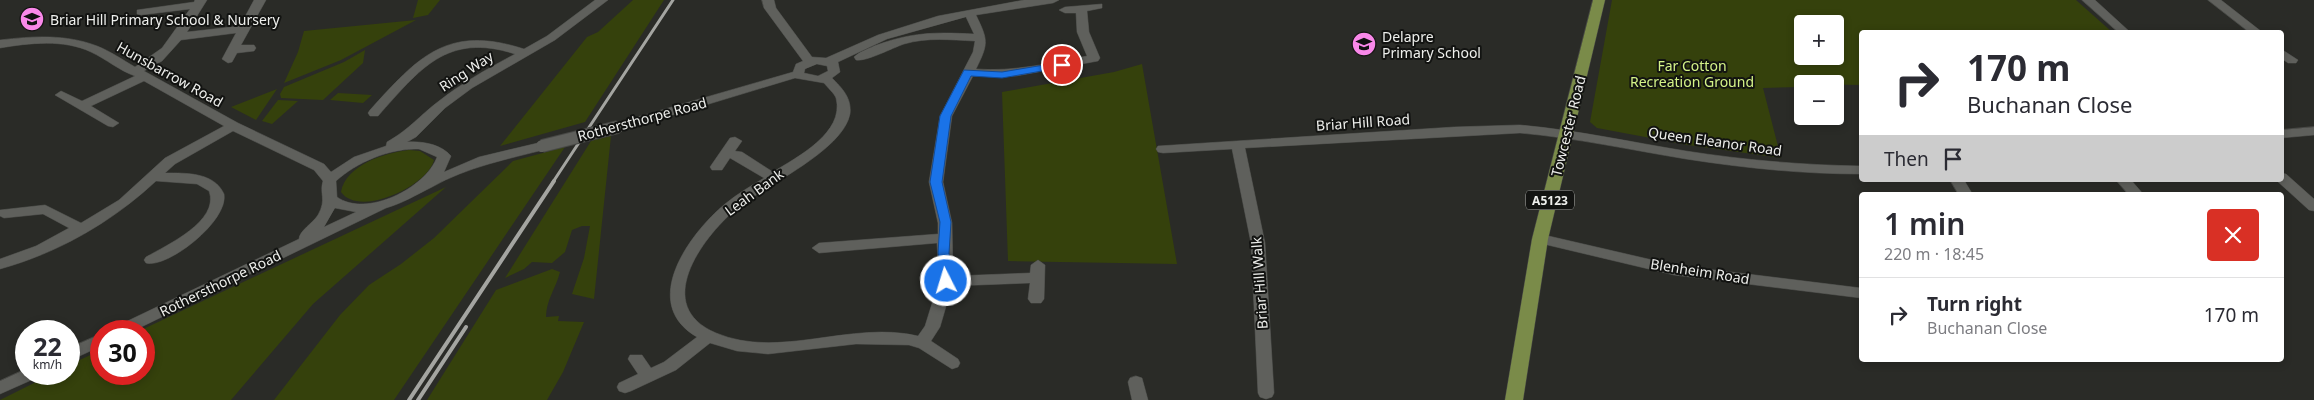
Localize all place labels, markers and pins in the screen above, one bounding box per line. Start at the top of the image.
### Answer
school or university icon: Briar Hill Primary School & Nursery [19,6,45,32]
place label: Briar Hill Primary School & Nursery [50,10,281,29]
place label: Delapre Primary School [1382,27,1481,62]
school or university icon: Delapre Primary School [1351,31,1377,57]
pin [1041,44,1083,86]

